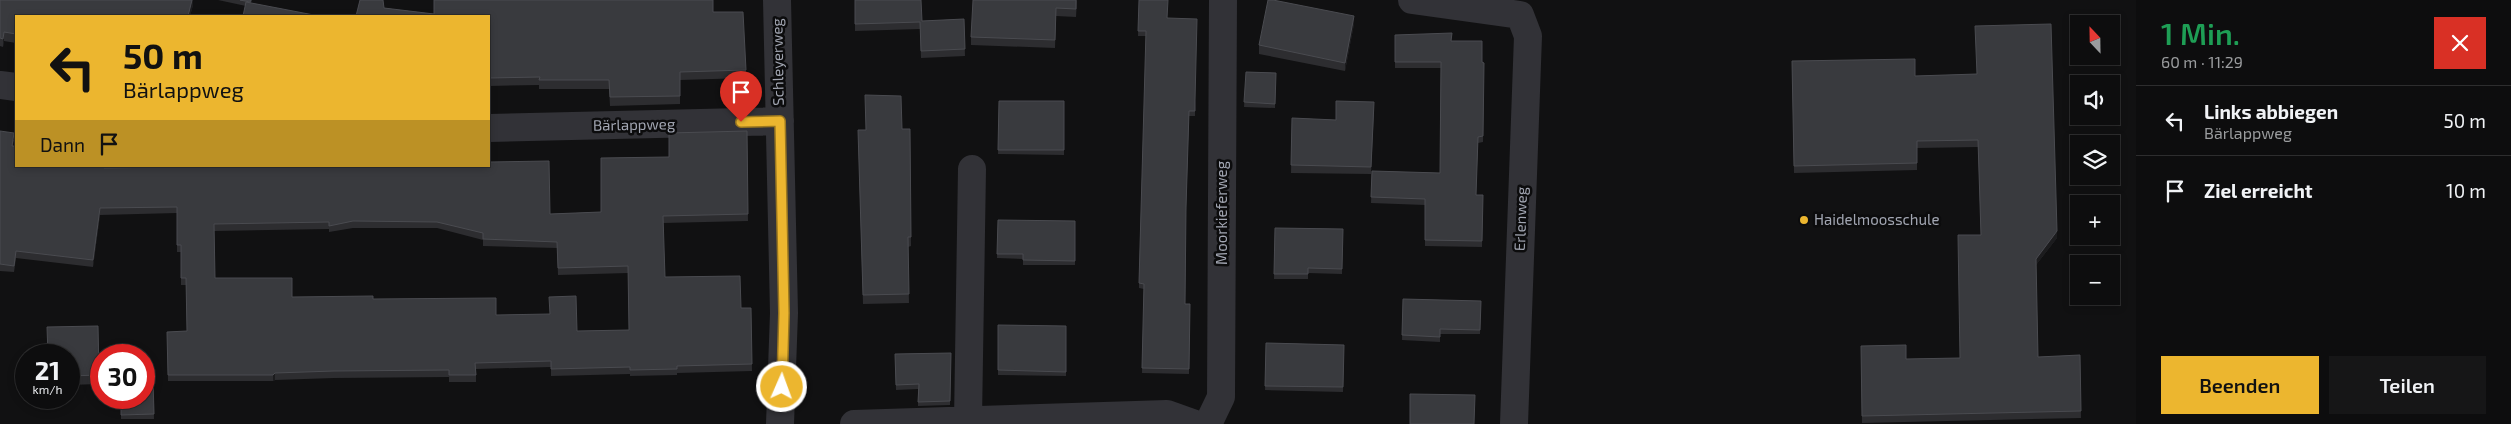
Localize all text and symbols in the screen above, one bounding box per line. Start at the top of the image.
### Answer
north arrow [2070,15,2120,65]
map controls [2070,15,2120,305]
text: 1 Min. [2161,15,2240,51]
street label: Schleyerweg [767,17,787,106]
button: close [2434,17,2486,69]
text: 50 m [123,34,203,76]
icon: left [40,35,105,100]
text: 60 m · 11:29 [2161,52,2243,71]
pin [720,71,762,122]
button: sound [2070,75,2120,125]
text: Bärlappweg [123,76,244,102]
icon: arrive [727,78,755,106]
text: Links abbiegen [2204,100,2338,123]
icon: left [2161,107,2189,135]
text: 50 m [2443,109,2486,132]
street label: Bärlappweg [593,114,676,134]
text: Bärlappweg [2204,123,2292,142]
icon: arrive [95,130,123,158]
text: Dann [40,133,85,156]
button: layers [2070,135,2120,185]
street label: Moorkieferweg [1212,160,1230,265]
icon: arrive [2161,177,2189,205]
text: Ziel erreicht [2204,179,2313,202]
text: 10 m [2446,179,2486,202]
street label: Erlenweg [1510,186,1530,251]
button: + [2070,195,2120,245]
place label: Haidelmoosschule [1814,210,1940,228]
marker: Haidelmoosschule [1798,214,1810,226]
button: − [2070,255,2120,305]
speed limit sign: 30 [90,344,155,409]
text: 21 [35,355,60,385]
button: Beenden [2161,356,2319,414]
button: Teilen [2329,356,2486,414]
position arrow [755,360,807,412]
text: km/h [33,382,62,396]

